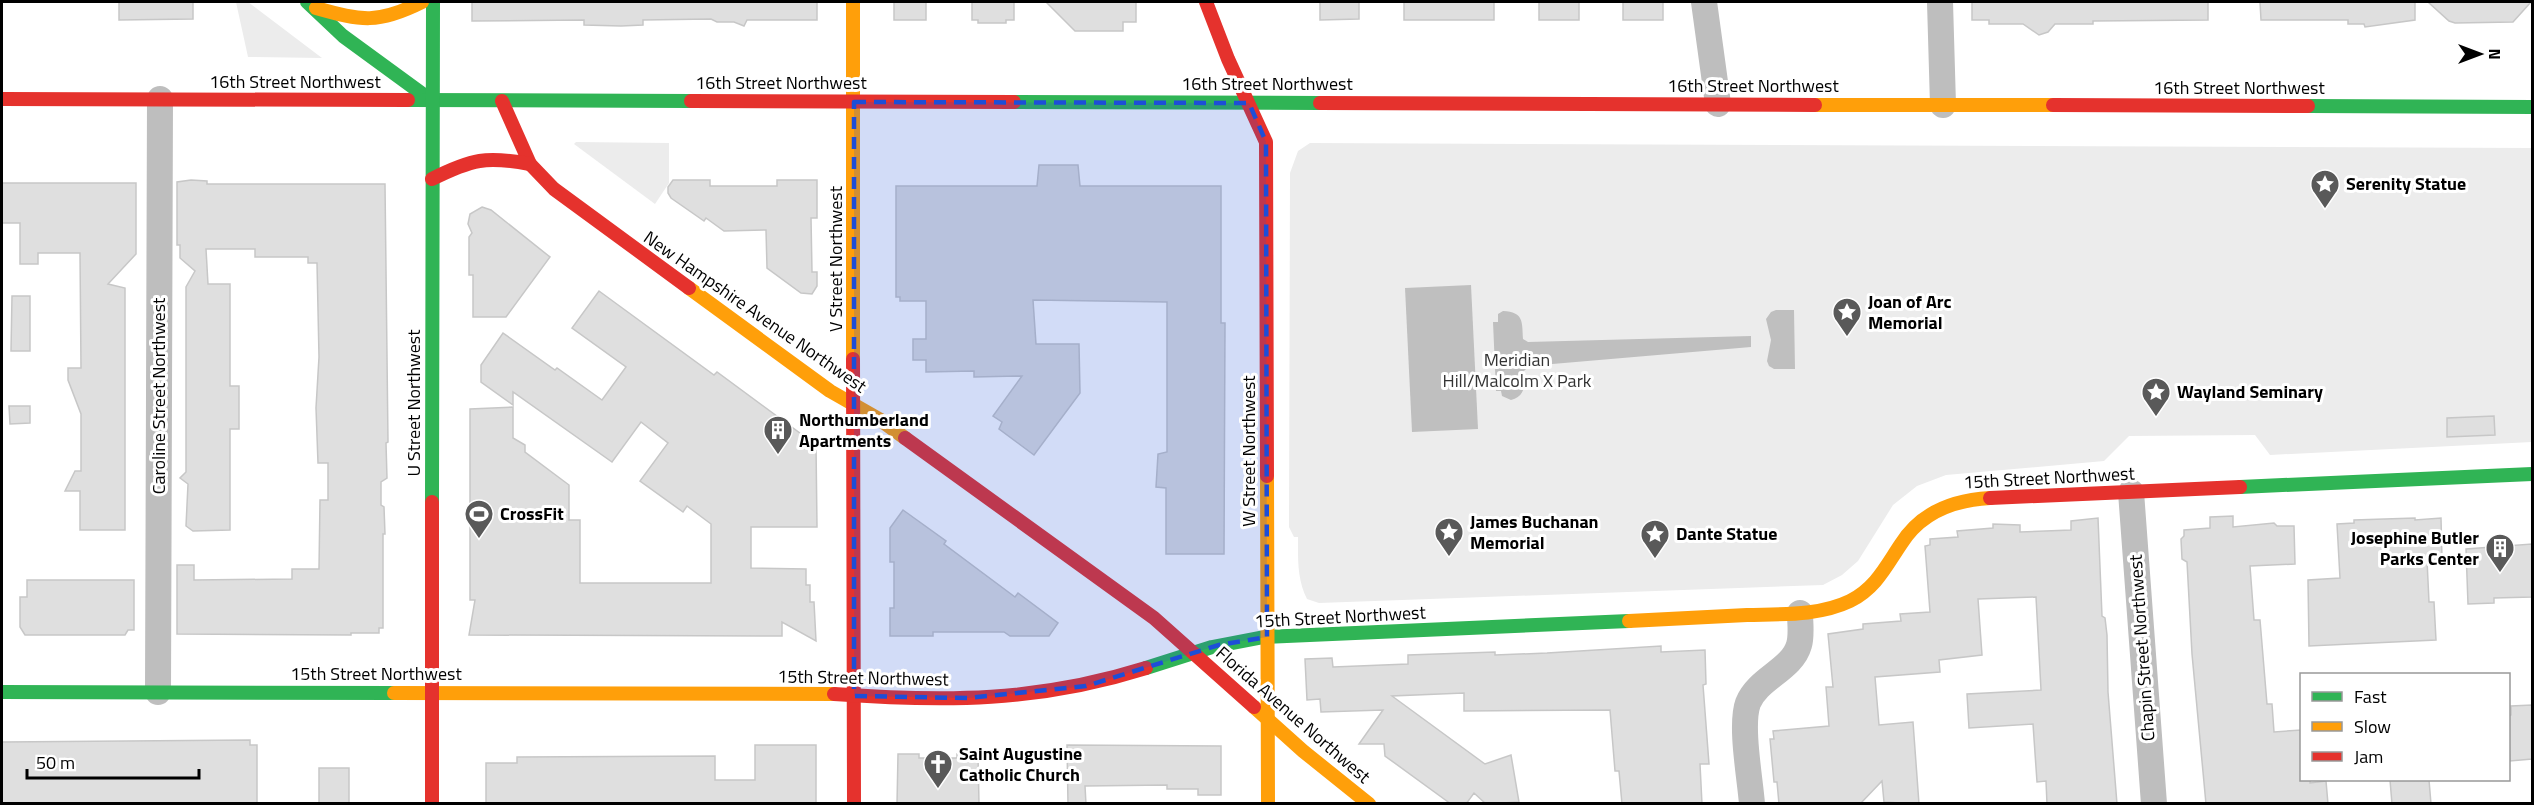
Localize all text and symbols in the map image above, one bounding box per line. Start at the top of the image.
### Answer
north arrow [2450,24,2510,84]
text: N [2483,48,2507,60]
street label: 16th Street Northwest [209,68,381,95]
street label: 16th Street Northwest [695,69,867,96]
street label: 16th Street Northwest [1181,70,1353,97]
street label: 16th Street Northwest [1667,72,1839,99]
street label: 16th Street Northwest [2153,74,2325,101]
place icon: Serenity Statue [2309,168,2341,210]
place label: Serenity Statue [2346,170,2466,197]
street label: V Street Northwest [822,185,849,332]
street label: New Hampshire Avenue Northwest [638,224,873,400]
place label: Joan of Arc Memorial [1868,288,1952,336]
place icon: Joan of Arc Memorial [1831,296,1863,338]
street label: Caroline Street Northwest [145,297,172,494]
street label: U Street Northwest [400,329,427,477]
park label: Meridian Hill/Malcolm X Park [1443,346,1592,394]
street label: W Street Northwest [1235,375,1262,527]
place icon: Wayland Seminary [2140,376,2172,418]
place label: Wayland Seminary [2177,378,2323,405]
place label: Northumberland Apartments [799,406,929,454]
building icon: Northumberland Apartments [762,414,794,456]
street label: 15th Street Northwest [1963,459,2136,495]
sports icon: CrossFit [463,498,495,540]
place label: CrossFit [500,500,564,527]
place label: James Buchanan Memorial [1470,508,1599,556]
place icon: James Buchanan Memorial [1433,516,1465,558]
place icon: Dante Statue [1639,518,1671,560]
place label: Dante Statue [1676,520,1777,547]
place label: Josephine Butler Parks Center [2351,524,2479,572]
building icon: Josephine Butler Parks Center [2484,532,2516,574]
street label: Chapin Street Northwest [2121,553,2161,742]
street label: 15th Street Northwest [1254,598,1427,634]
street label: Florida Avenue Northwest [1210,640,1377,790]
street label: 15th Street Northwest [290,660,462,687]
street label: 15th Street Northwest [777,663,950,693]
legend [2300,673,2510,781]
text: Fast [2354,683,2387,710]
text: Slow [2354,713,2391,740]
place label: Saint Augustine Catholic Church [959,740,1082,788]
scale bar [27,742,200,780]
text: Jam [2354,743,2383,770]
church icon: Saint Augustine Catholic Church [922,748,954,790]
text: 50 m [36,749,75,776]

